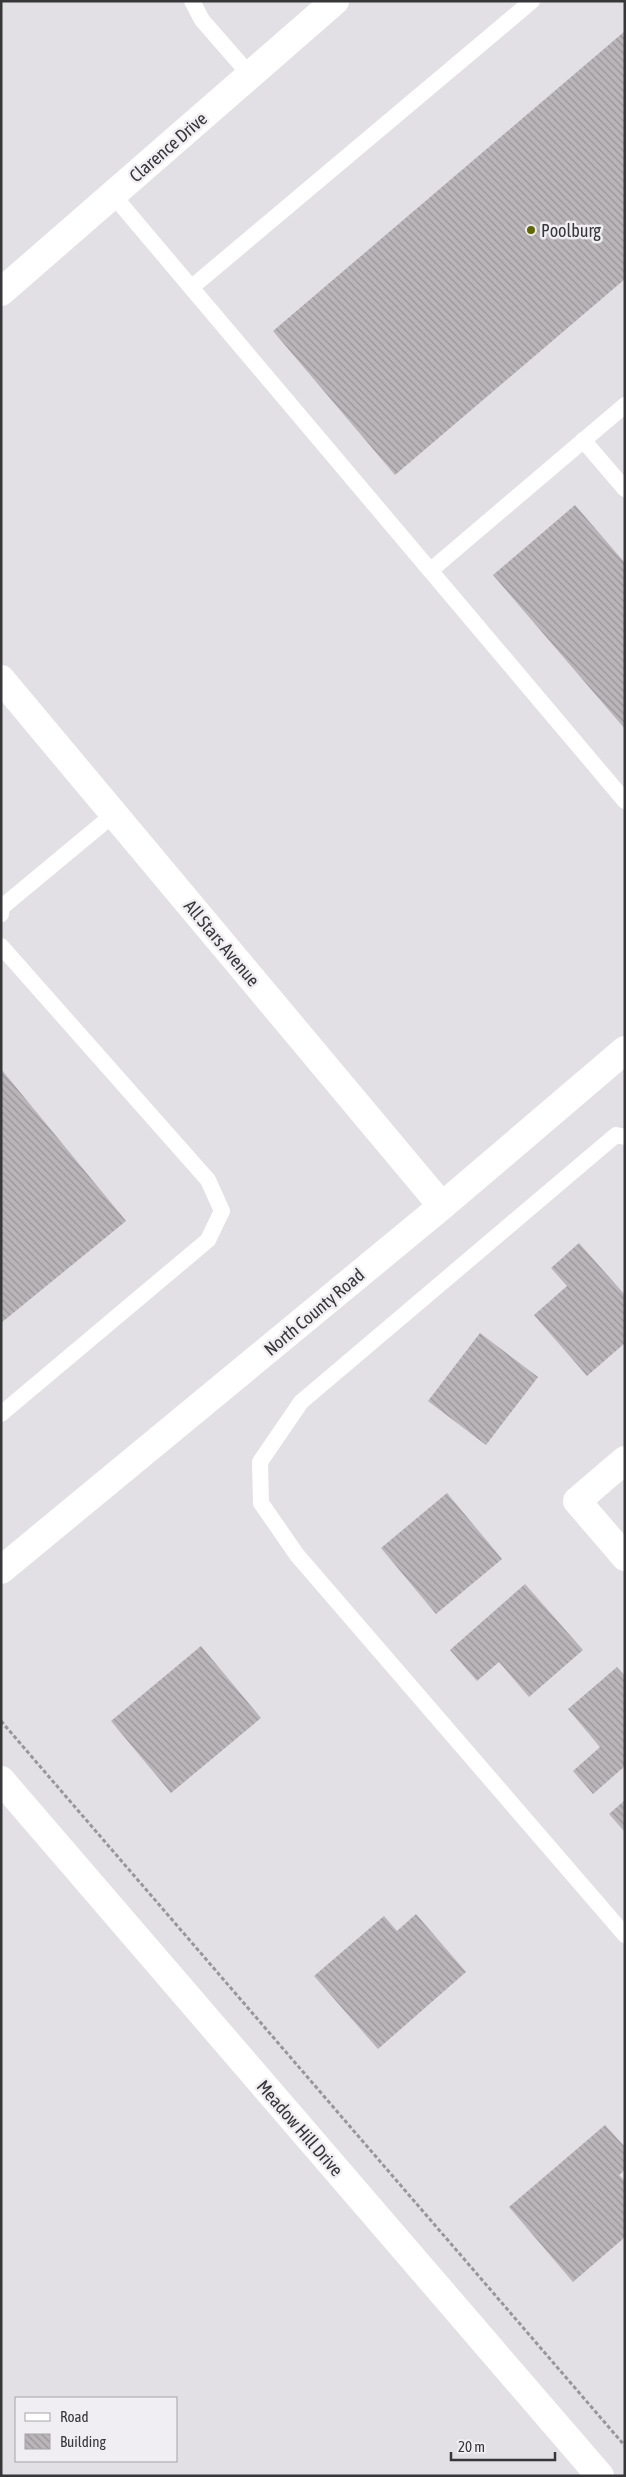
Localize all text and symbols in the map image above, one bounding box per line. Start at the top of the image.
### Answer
street label: Clarence Drive [125,108,211,186]
place label: Poolburg [541,220,601,241]
marker: Poolburg [525,224,537,236]
street label: All Stars Avenue [180,896,264,990]
street label: North County Road [260,1264,368,1360]
street label: Meadow Hill Drive [253,2076,347,2180]
legend [15,2397,178,2462]
text: Road [60,2408,89,2425]
scale bar [451,2430,555,2462]
text: Building [60,2433,106,2450]
text: 20 m [458,2438,485,2455]

